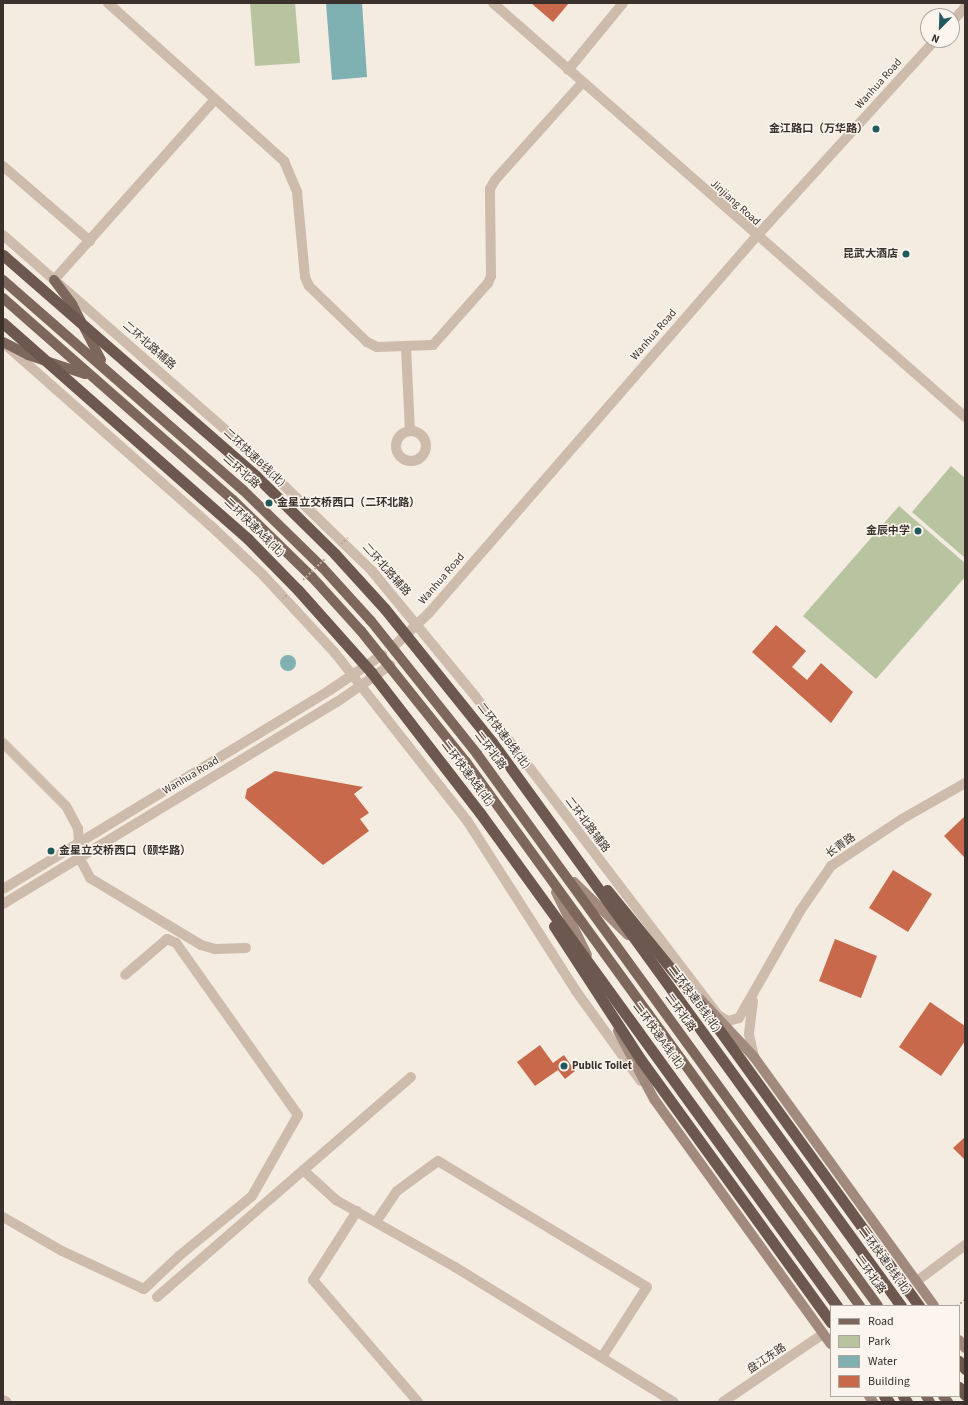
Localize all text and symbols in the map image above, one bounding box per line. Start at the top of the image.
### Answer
north arrow [920,8,960,48]
text: N [929,30,942,47]
street label: Wanhua Road [853,56,905,112]
place label: 金江路口（万华路） [769,122,868,136]
marker: 金江路口（万华路） [871,124,881,134]
street label: Jinjiang Road [707,177,763,229]
place label: 昆武大酒店 [843,247,898,261]
marker: 昆武大酒店 [901,249,911,259]
street label: Wanhua Road [628,307,680,363]
street label: 二环北路辅路 [120,319,178,373]
street label: 二环快速B线(北) [221,426,287,490]
street label: 二环北路 [220,452,262,492]
street label: 二环快速A线(北) [221,496,287,560]
place label: 金星立交桥西口（二环北路） [277,496,420,510]
marker: 金星立交桥西口（二环北路） [264,498,274,508]
place label: 金辰中学 [866,524,910,538]
marker: 金辰中学 [913,526,923,536]
street label: 二环北路辅路 [359,541,413,599]
street label: Wanhua Road [416,551,468,607]
street label: 二环快速B线(北) [474,700,532,772]
street label: 二环北路 [471,729,509,773]
street label: 二环快速A线(北) [438,739,496,809]
street label: Wanhua Road [160,754,222,798]
street label: 二环北路辅路 [562,795,612,855]
street label: 长青路 [824,831,858,861]
place label: 金星立交桥西口（颐华路） [59,844,191,858]
marker: 金星立交桥西口（颐华路） [46,846,56,856]
street label: 二环快速B线(北) [665,963,723,1035]
street label: 二环北路 [662,991,698,1035]
street label: 二环快速A线(北) [630,1000,686,1072]
place label: Public Toilet [572,1059,632,1073]
marker: Public Toilet [559,1061,569,1071]
street label: 二环快速B线(北) [855,1225,913,1297]
street label: 二环北路 [852,1253,888,1297]
legend [830,1305,960,1397]
text: Road [868,1313,894,1330]
text: Park [868,1333,890,1350]
street label: 盘江东路 [745,1341,789,1377]
text: Water [868,1353,897,1370]
text: Building [868,1373,910,1390]

